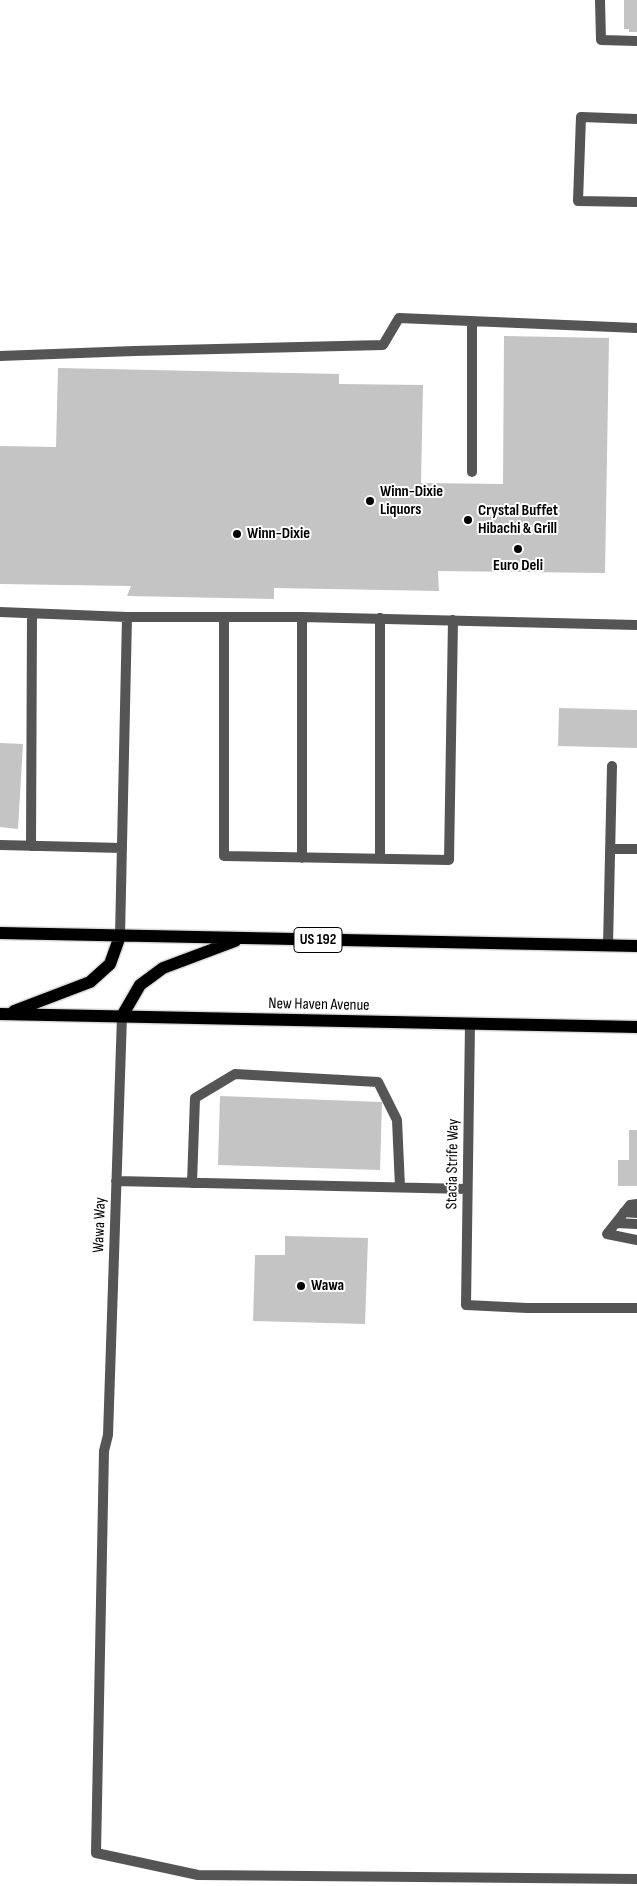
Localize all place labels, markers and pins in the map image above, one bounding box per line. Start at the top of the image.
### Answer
place label: Winn-Dixie Liquors [380,482,443,520]
marker: Winn-Dixie Liquors [364,495,376,507]
place label: Crystal Buffet Hibachi & Grill [478,501,558,539]
marker: Crystal Buffet Hibachi & Grill [462,514,474,526]
place label: Winn-Dixie [247,524,310,544]
marker: Winn-Dixie [231,528,243,540]
marker: Euro Deli [512,543,524,555]
place label: Euro Deli [493,556,543,576]
place label: Wawa [311,1276,344,1296]
marker: Wawa [295,1280,307,1292]

